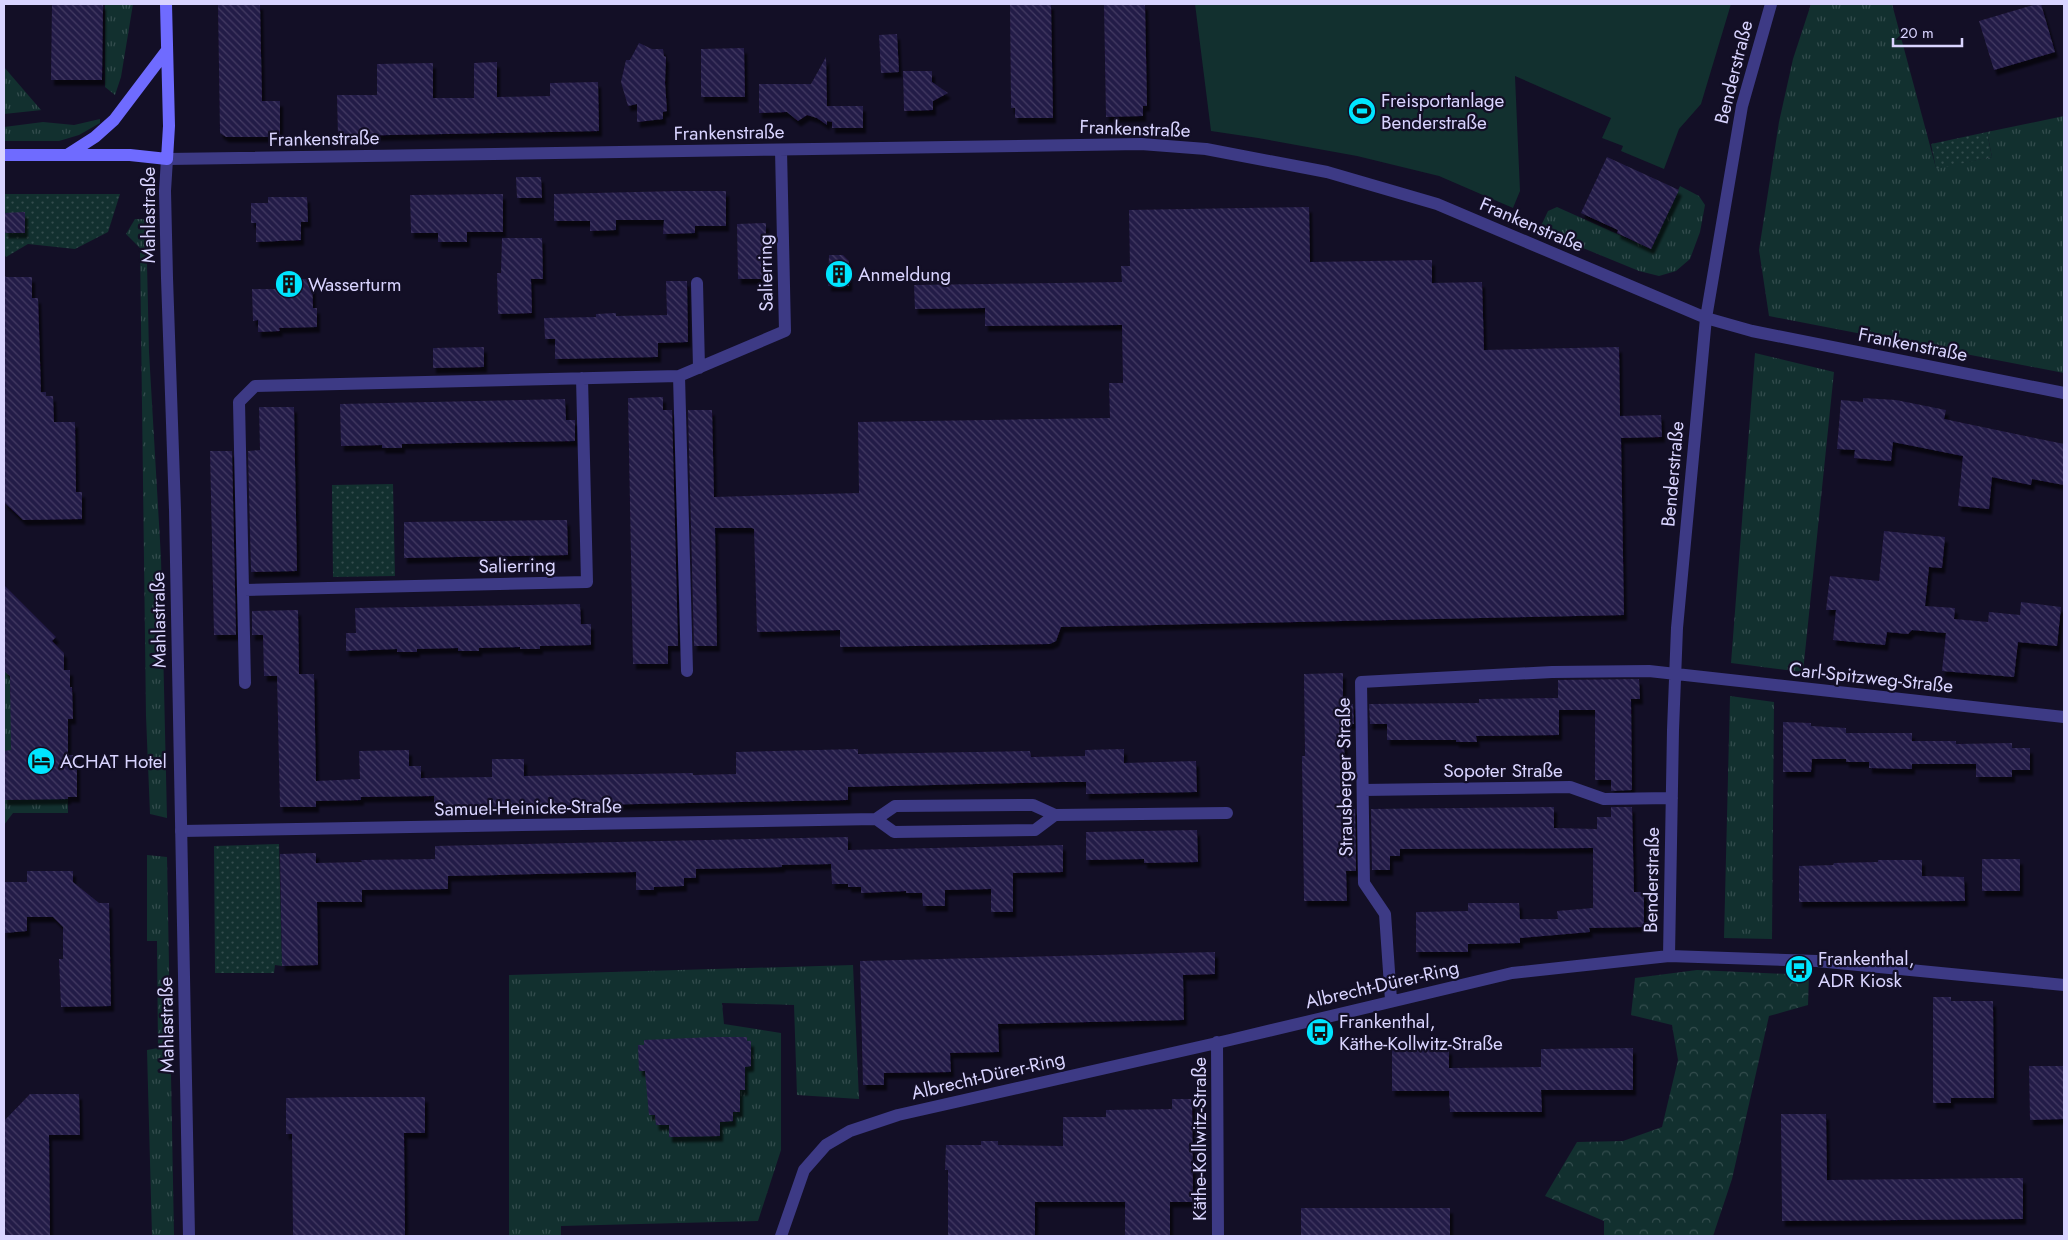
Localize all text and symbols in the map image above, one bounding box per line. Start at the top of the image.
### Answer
scale bar [1893,15,1962,47]
street label: Benderstraße [1708,17,1759,127]
text: 20 m [1900,22,1934,44]
place label: Freisportanlage Benderstraße [1381,87,1504,136]
sports icon: Freisportanlage Benderstraße [1347,96,1377,126]
street label: Frankenstraße [1079,113,1191,144]
street label: Frankenstraße [673,118,785,147]
street label: Frankenstraße [268,124,380,153]
street label: Mahlastraße [135,167,162,263]
street label: Frankenstraße [1475,190,1588,259]
street label: Salierring [751,234,780,312]
building icon: Anmeldung [824,259,854,289]
place label: Anmeldung [858,261,951,288]
building icon: Wasserturm [274,269,304,299]
place label: Wasserturm [308,271,402,298]
street label: Frankenstraße [1856,321,1970,368]
street label: Benderstraße [1654,420,1691,528]
street label: Salierring [478,551,556,580]
street label: Mahlastraße [144,571,173,668]
street label: Carl-Spitzweg-Straße [1787,655,1955,700]
street label: Strausberger Straße [1330,697,1359,857]
hotel icon: ACHAT Hotel [26,746,56,776]
place label: ACHAT Hotel [60,748,167,775]
street label: Sopoter Straße [1443,757,1563,784]
street label: Samuel-Heinicke-Straße [434,792,622,823]
street label: Benderstraße [1637,827,1666,933]
place label: Frankenthal, ADR Kiosk [1818,945,1914,994]
street label: Albrecht-Dürer-Ring [1303,954,1462,1015]
bus stop icon: Frankenthal, ADR Kiosk [1784,954,1814,984]
street label: Mahlastraße [152,976,181,1073]
place label: Frankenthal, Käthe-Kollwitz-Straße [1339,1008,1503,1057]
bus stop icon: Frankenthal, Käthe-Kollwitz-Straße [1305,1017,1335,1047]
street label: Albrecht-Dürer-Ring [909,1045,1068,1106]
street label: Käthe-Kollwitz-Straße [1186,1057,1213,1221]

